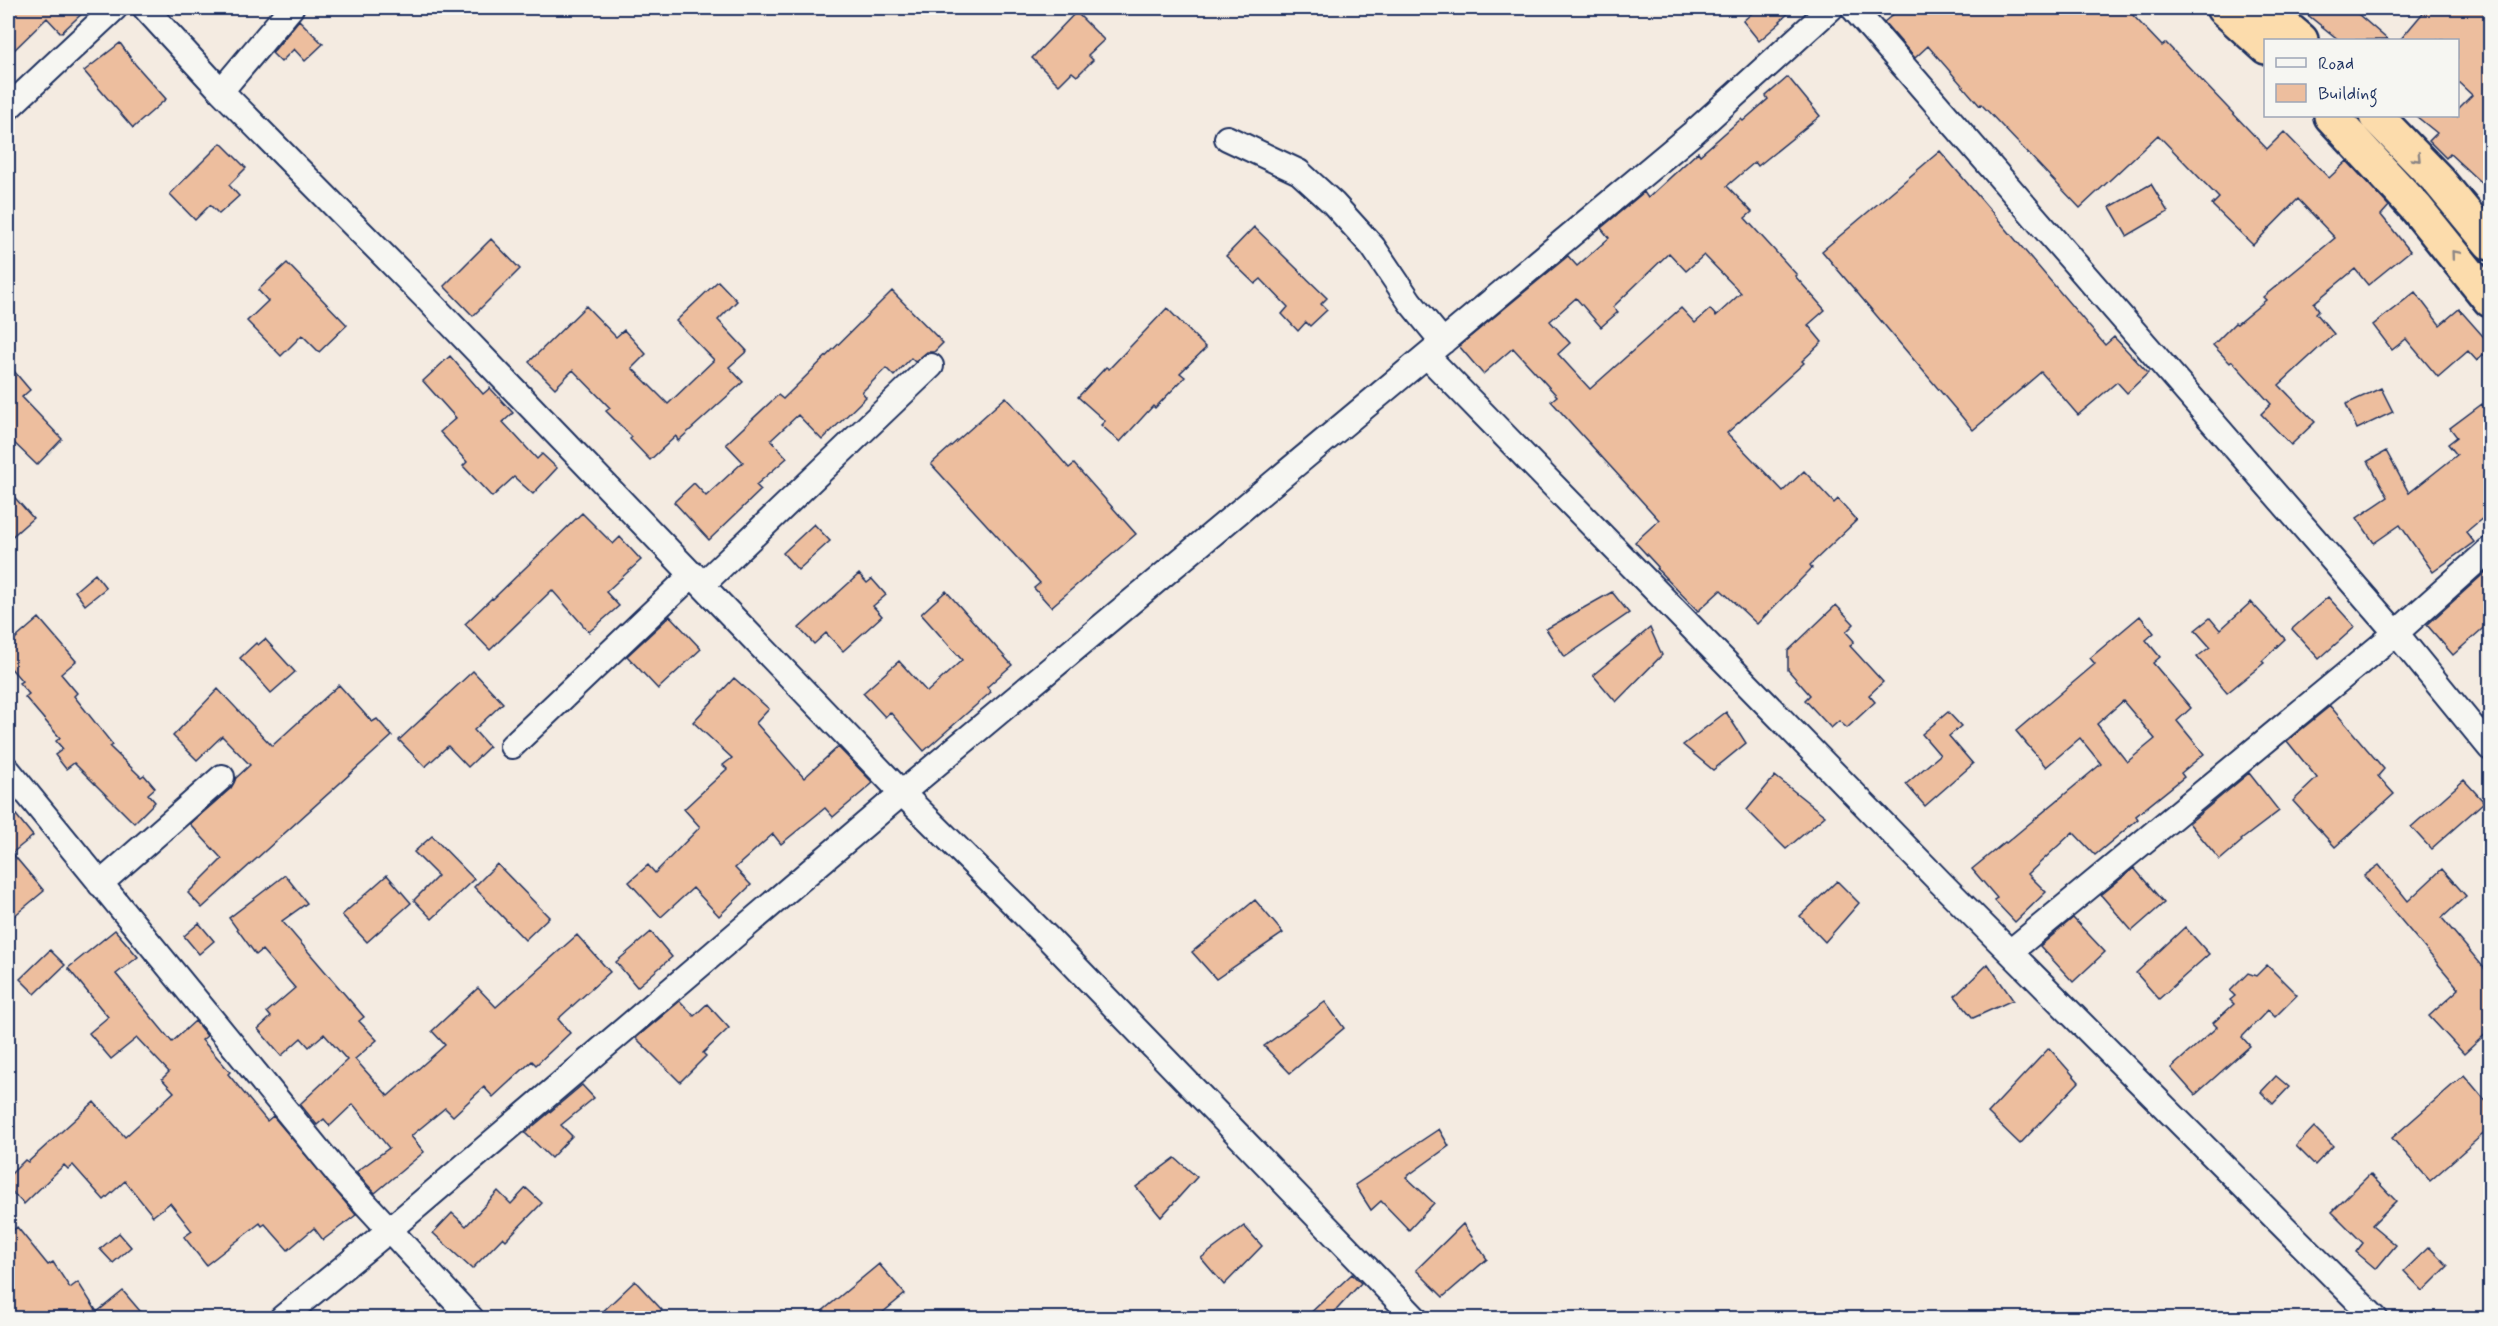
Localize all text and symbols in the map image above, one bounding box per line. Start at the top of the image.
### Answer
legend [2264,39,2459,117]
text: Road [2318,52,2354,76]
text: Building [2318,82,2378,108]
one-way arrow [2409,150,2420,161]
one-way arrow [2451,250,2462,261]

